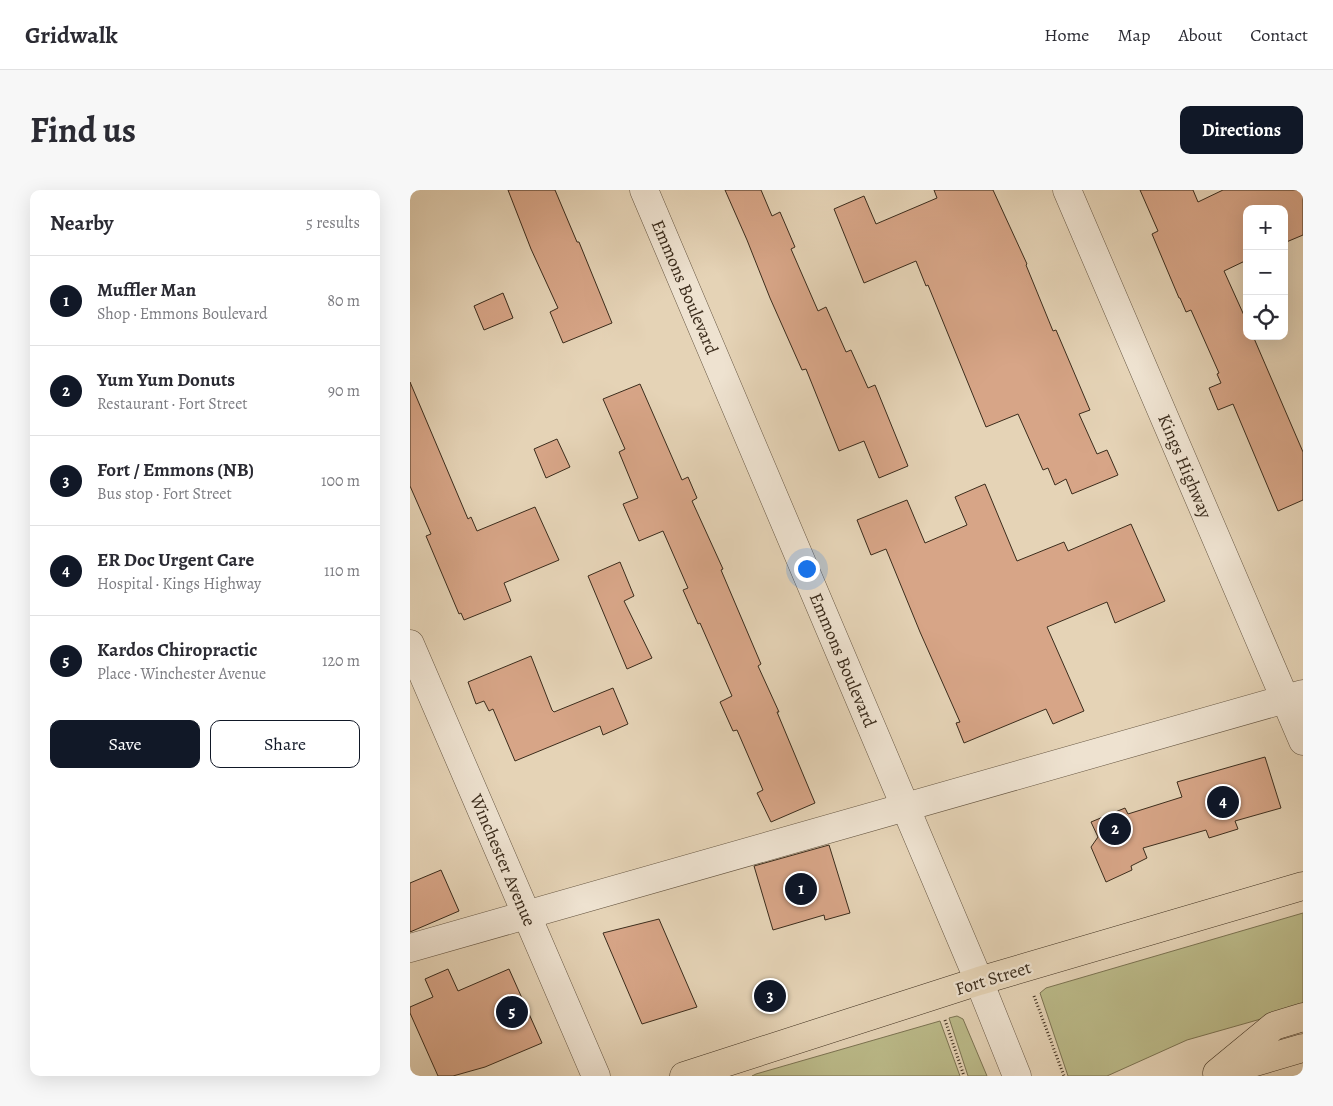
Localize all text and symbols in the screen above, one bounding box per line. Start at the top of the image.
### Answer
text: Gridwalk [25,19,118,51]
text: Home [1044,23,1089,47]
text: Map [1117,23,1150,47]
text: About [1178,23,1222,47]
text: Contact [1250,23,1308,47]
text: Find us [30,106,136,154]
button: Directions [1180,106,1303,154]
map controls [1243,205,1288,340]
button: + [1243,205,1288,250]
text: Nearby [50,209,113,237]
text: 5 results [306,212,360,234]
street label: Emmons Boulevard [646,216,724,358]
button: − [1243,250,1288,295]
text: Muffler Man [97,277,196,303]
text: 1 [63,290,69,312]
text: 80 m [327,290,360,312]
button: locate [1243,295,1288,340]
text: Shop · Emmons Boulevard [97,303,268,325]
text: Yum Yum Donuts [97,367,235,393]
text: 2 [62,380,70,402]
text: 90 m [328,380,360,402]
text: Restaurant · Fort Street [97,393,248,415]
street label: Kings Highway [1152,410,1218,523]
text: Fort / Emmons (NB) [97,457,254,483]
text: 3 [63,470,69,492]
text: 100 m [321,470,360,492]
text: Bus stop · Fort Street [97,483,232,505]
text: ER Doc Urgent Care [97,547,254,573]
your location [794,556,820,582]
text: 4 [62,560,70,582]
text: 110 m [324,560,360,582]
text: Hospital · Kings Highway [97,573,261,595]
street label: Emmons Boulevard [804,589,882,731]
text: Kardos Chiropractic [97,637,257,663]
text: 5 [63,650,69,672]
text: 120 m [322,650,360,672]
text: Place · Winchester Avenue [97,663,266,685]
button: Save [50,720,200,768]
button: Share [210,720,360,768]
pin: 4 [1207,783,1239,821]
street label: Winchester Avenue [464,789,542,930]
pin: 2 [1099,810,1131,848]
pin: 1 [785,870,817,908]
street label: Fort Street [952,955,1034,1001]
pin: 3 [754,977,786,1015]
pin: 5 [496,993,528,1031]

